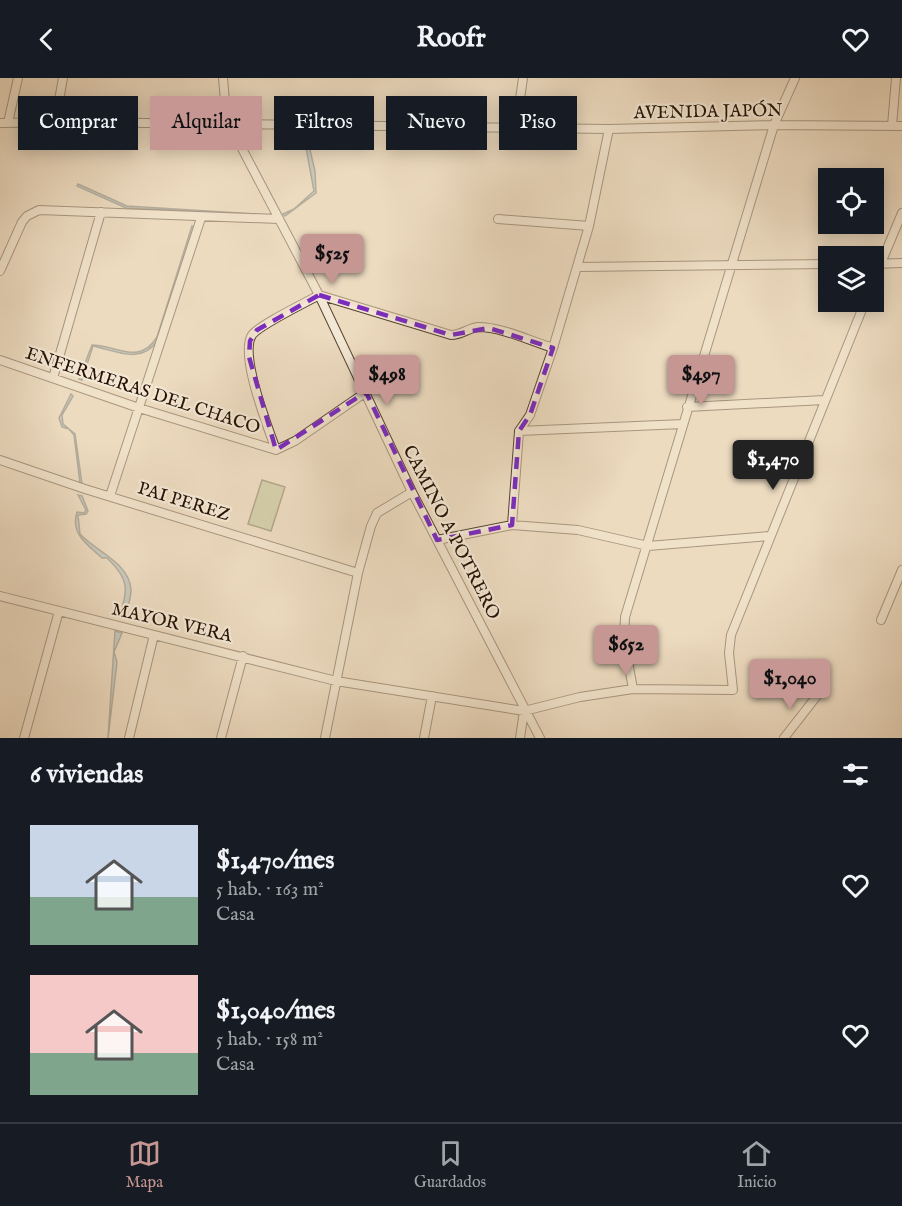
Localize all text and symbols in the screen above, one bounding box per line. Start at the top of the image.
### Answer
text: Roofr [416,22,486,56]
icon: back [30,23,63,56]
icon: heart [839,23,872,56]
chip: Comprar [18,96,138,150]
chip: Alquilar [150,96,262,150]
chip: Filtros [274,96,374,150]
chip: Nuevo [386,96,487,150]
chip: Piso [499,96,577,150]
street label: AVENIDA JAPÓN [632,98,783,125]
map controls [818,168,884,312]
button: locate [818,168,884,234]
pin: $525 [296,234,368,285]
text: $525 [315,241,349,266]
button: layers [818,246,884,312]
street label: ENFERMERAS DEL CHACO [22,343,263,440]
pin: $498 [351,355,423,406]
pin: $497 [665,355,737,406]
text: $498 [368,362,406,387]
text: $497 [682,362,720,387]
pin: $1,470 [724,440,822,491]
street label: CAMINO A POTRERO [397,442,505,624]
text: $1,470 [747,447,799,472]
street label: PAI PEREZ [135,477,233,527]
street label: MAYOR VERA [109,598,235,649]
pin: $652 [590,625,662,676]
text: $652 [608,632,644,657]
pin: $1,040 [741,659,839,710]
text: $1,040 [763,666,817,691]
text: 6 viviendas [30,758,143,791]
icon: filters [839,758,872,791]
text: $1,470/mes [216,844,334,877]
icon: home [78,849,150,921]
icon: heart [839,869,872,902]
text: 5 hab. · 163 m² [216,877,324,902]
text: Casa [216,902,255,927]
text: $1,040/mes [216,994,335,1027]
icon: home [78,999,150,1071]
icon: heart [839,1019,872,1052]
text: 5 hab. · 158 m² [216,1027,323,1052]
text: Casa [216,1052,255,1077]
tab: Mapa [126,1137,163,1193]
tab: Guardados [414,1137,486,1193]
tab: Inicio [737,1137,776,1193]

